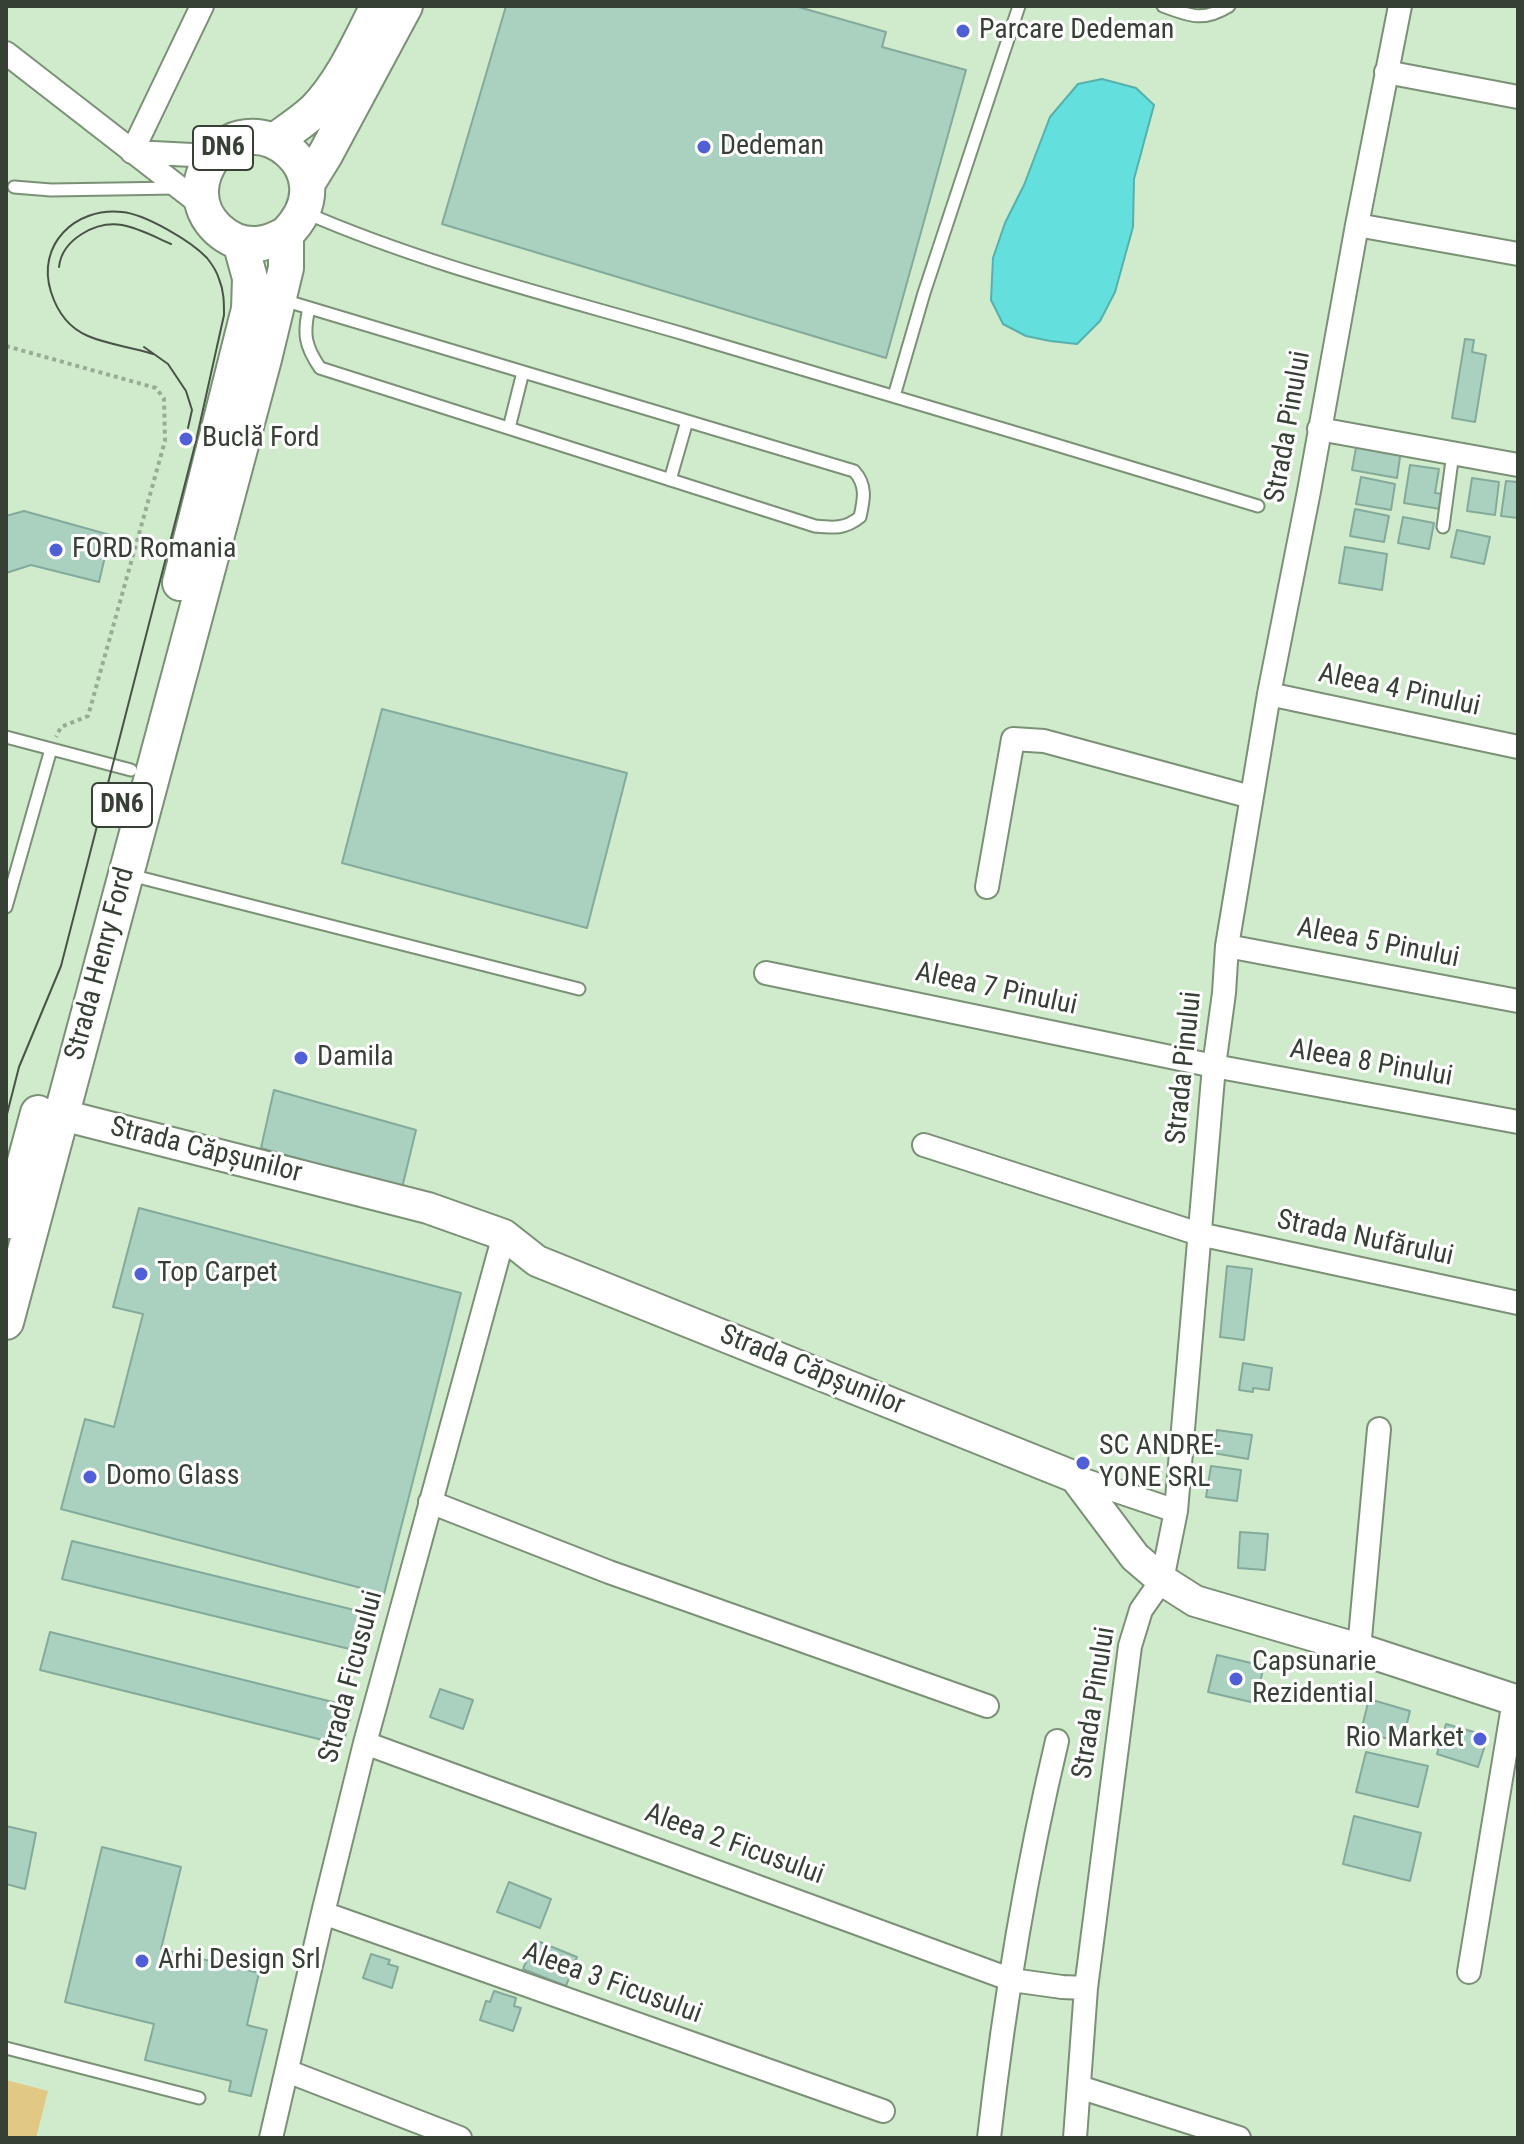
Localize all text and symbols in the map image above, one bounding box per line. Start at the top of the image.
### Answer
place label: Parcare Dedeman [979,14,1174,48]
marker: Parcare Dedeman [954,22,972,40]
road number: DN6 [193,126,253,170]
place label: Dedeman [720,130,824,164]
marker: Dedeman [695,138,713,156]
street label: Strada Pinului [1259,349,1319,505]
place label: Buclă Ford [202,422,319,456]
marker: Buclă Ford [177,430,195,448]
place label: FORD Romania [72,533,236,567]
marker: FORD Romania [47,541,65,559]
street label: Aleea 4 Pinului [1315,657,1483,725]
road number: DN6 [92,783,152,827]
street label: Strada Henry Ford [59,864,143,1064]
street label: Aleea 5 Pinului [1294,912,1462,976]
street label: Aleea 7 Pinului [912,956,1080,1024]
street label: Strada Pinului [1160,990,1210,1146]
street label: Aleea 8 Pinului [1287,1033,1455,1095]
place label: Damila [317,1041,394,1075]
marker: Damila [292,1049,310,1067]
street label: Strada Căpșunilor [107,1111,305,1191]
street label: Strada Nufărului [1274,1204,1456,1274]
place label: Top Carpet [157,1257,278,1291]
marker: Top Carpet [132,1265,150,1283]
street label: Strada Căpșunilor [715,1319,909,1423]
place label: SC ANDRE- YONE SRL [1099,1430,1221,1496]
marker: SC ANDRE- YONE SRL [1074,1454,1092,1472]
place label: Domo Glass [106,1460,240,1494]
marker: Domo Glass [81,1468,99,1486]
street label: Strada Ficusului [313,1587,391,1767]
street label: Strada Pinului [1066,1625,1124,1781]
place label: Capsunarie Rezidential [1252,1646,1376,1712]
marker: Capsunarie Rezidential [1227,1670,1245,1688]
place label: Rio Market [1345,1722,1464,1756]
marker: Rio Market [1471,1730,1489,1748]
street label: Aleea 2 Ficusului [640,1797,828,1893]
street label: Aleea 3 Ficusului [518,1936,706,2032]
place label: Arhi Design Srl [158,1944,321,1978]
marker: Arhi Design Srl [133,1952,151,1970]

